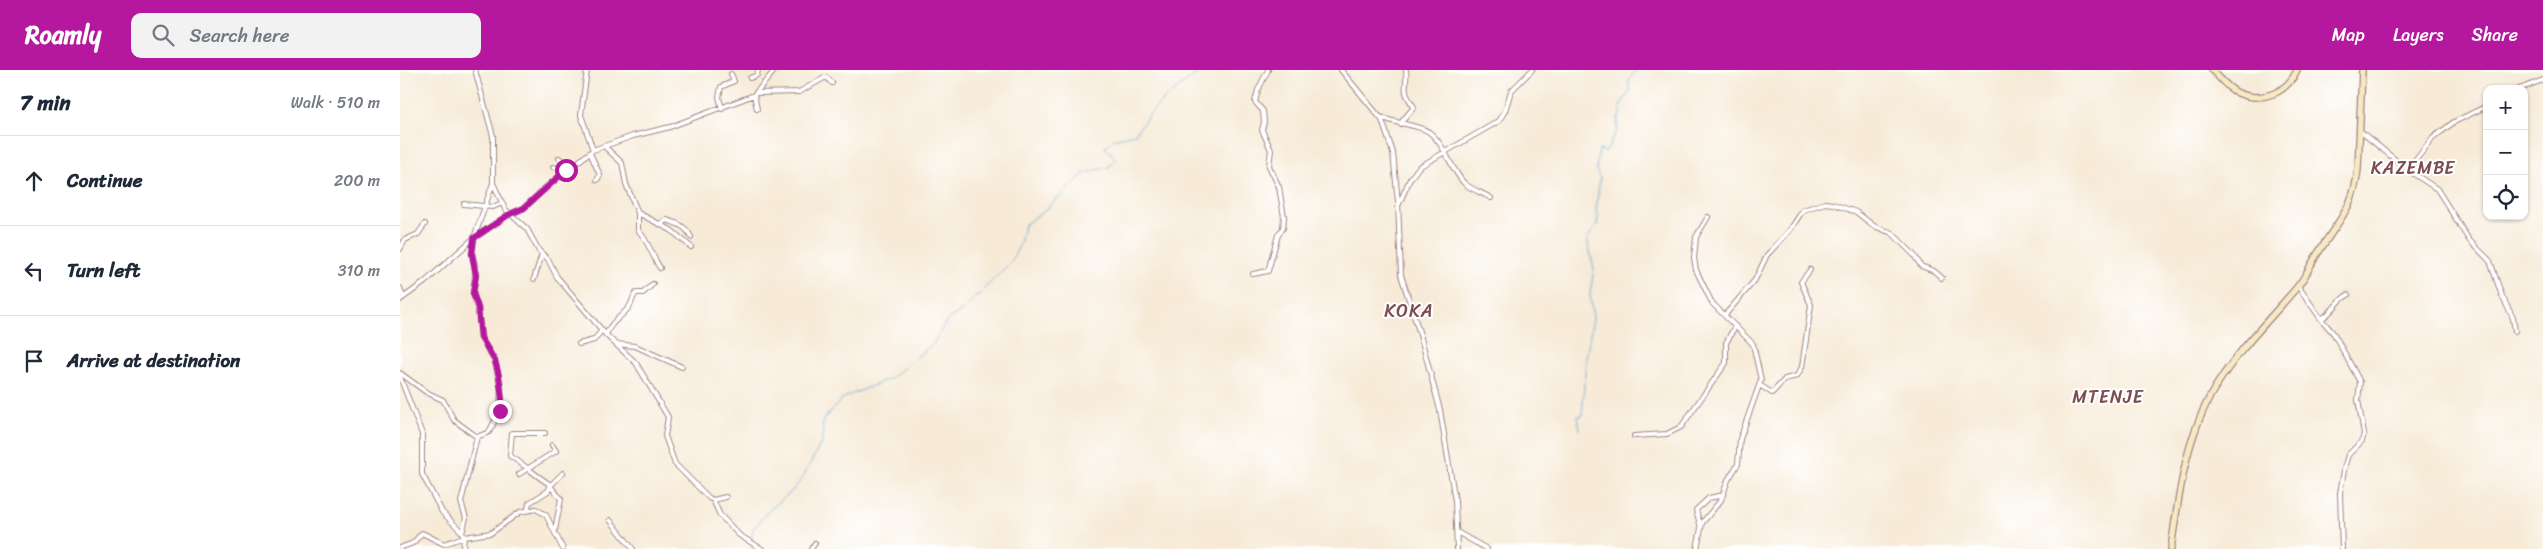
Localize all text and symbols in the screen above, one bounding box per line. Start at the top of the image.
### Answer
search box [131,13,481,58]
text: Roamly [25,14,101,56]
text: Search here [189,19,289,52]
text: Map [2332,19,2365,51]
text: Layers [2393,19,2444,51]
text: Share [2472,19,2518,51]
icon: search [149,21,177,49]
text: 7 min [20,84,71,122]
map controls [2483,85,2528,220]
button: + [2483,85,2528,130]
text: Walk · 510 m [291,88,380,117]
button: − [2483,130,2528,175]
district label: KAZEMBE [2371,152,2455,184]
route start [555,159,578,182]
text: Continue [67,164,143,197]
text: 200 m [334,166,380,195]
icon: ahead [20,167,48,195]
button: locate [2483,175,2528,220]
text: Turn left [67,254,140,287]
text: 310 m [338,256,380,285]
icon: left [20,257,48,285]
district label: KOKA [1384,295,1434,327]
text: Arrive at destination [67,344,240,377]
icon: arrive [20,347,48,375]
district label: MTENJE [2072,381,2144,413]
route end [489,400,512,423]

